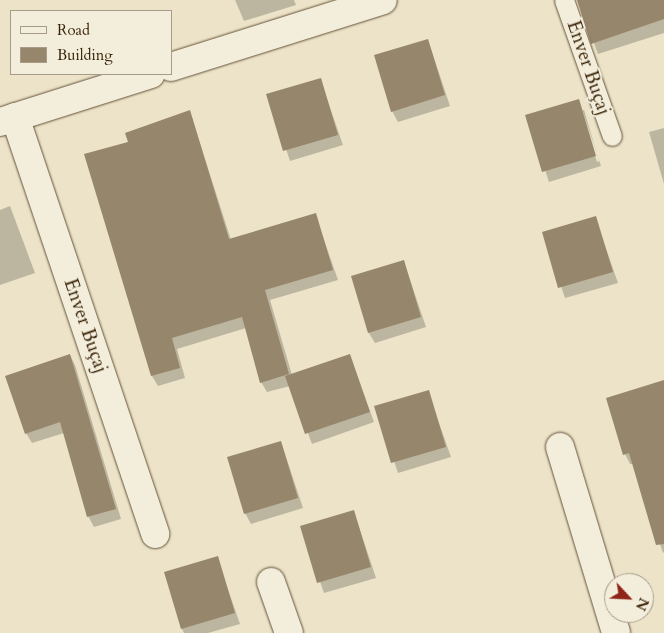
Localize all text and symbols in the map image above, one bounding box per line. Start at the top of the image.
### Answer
legend [10,10,172,75]
street label: Enver Buçaj [561,18,615,118]
text: Road [57,20,90,40]
text: Building [57,45,113,65]
street label: Enver Buçaj [58,276,112,376]
north arrow [604,573,654,623]
text: N [631,595,653,614]

